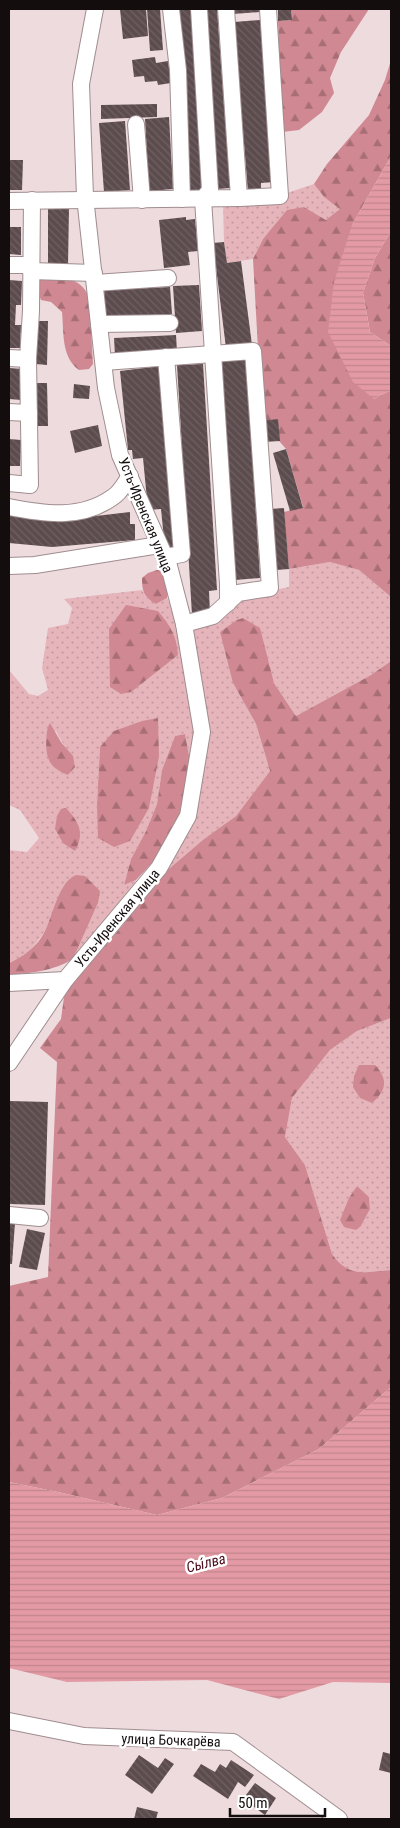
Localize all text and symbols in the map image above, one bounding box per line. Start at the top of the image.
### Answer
street label: Усть-Иренская улица [116,455,176,575]
street label: Усть-Иренская улица [71,866,163,970]
water label: Сы́лва [184,1549,228,1577]
street label: улица Бочкарёва [121,1730,221,1750]
scale bar [230,1786,325,1818]
text: 50 m [238,1794,268,1812]

